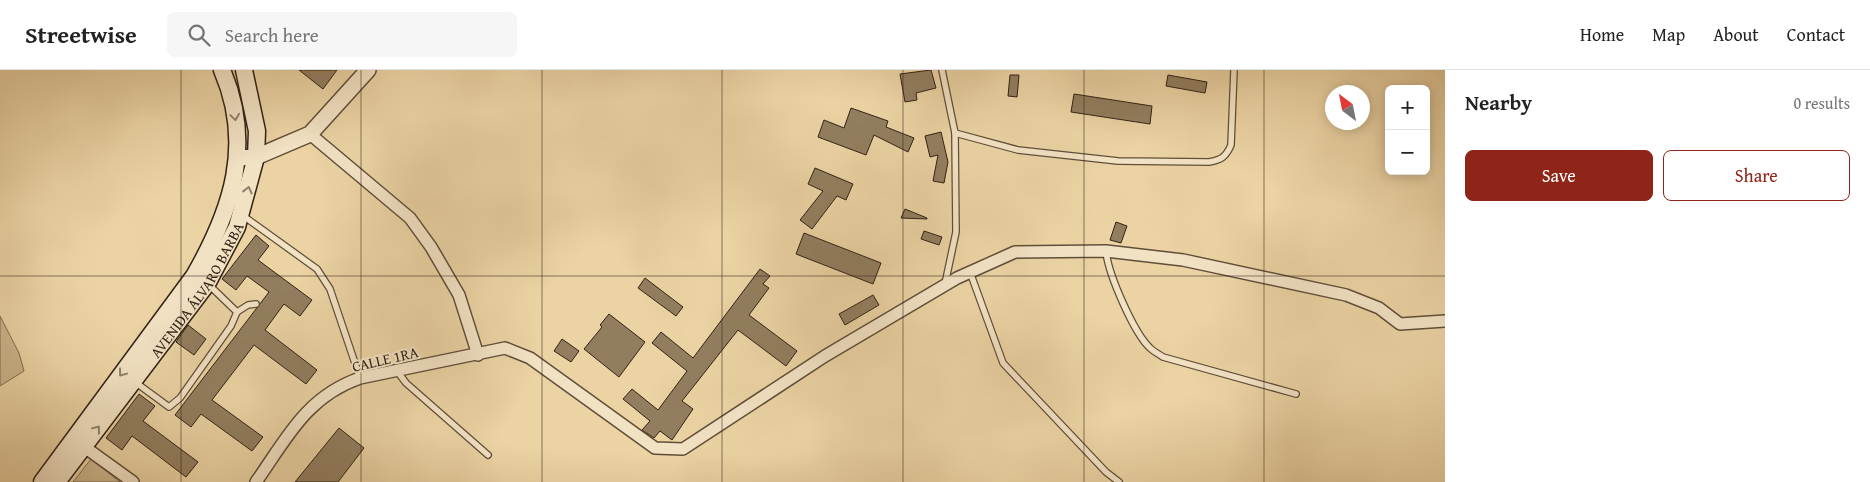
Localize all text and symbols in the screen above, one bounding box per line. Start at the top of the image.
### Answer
search box [167,12,517,57]
text: Streetwise [25,17,137,52]
icon: search [185,21,213,49]
text: Search here [225,21,319,49]
text: Home [1580,21,1624,48]
text: Map [1652,21,1685,48]
text: About [1713,21,1759,48]
text: Contact [1787,21,1845,48]
north arrow [1325,85,1370,130]
map controls [1385,85,1430,175]
button: + [1385,85,1430,130]
text: Nearby [1465,87,1532,118]
text: 0 results [1793,91,1850,115]
one-way arrow [229,113,240,121]
button: − [1385,130,1430,175]
button: Save [1465,150,1653,201]
button: Share [1663,150,1850,201]
one-way arrow [242,186,253,195]
street label: AVENIDA ÁLVARO BARBA [145,218,248,362]
street label: CALLE 1RA [350,341,420,377]
one-way arrow [119,367,128,376]
one-way arrow [91,426,99,435]

